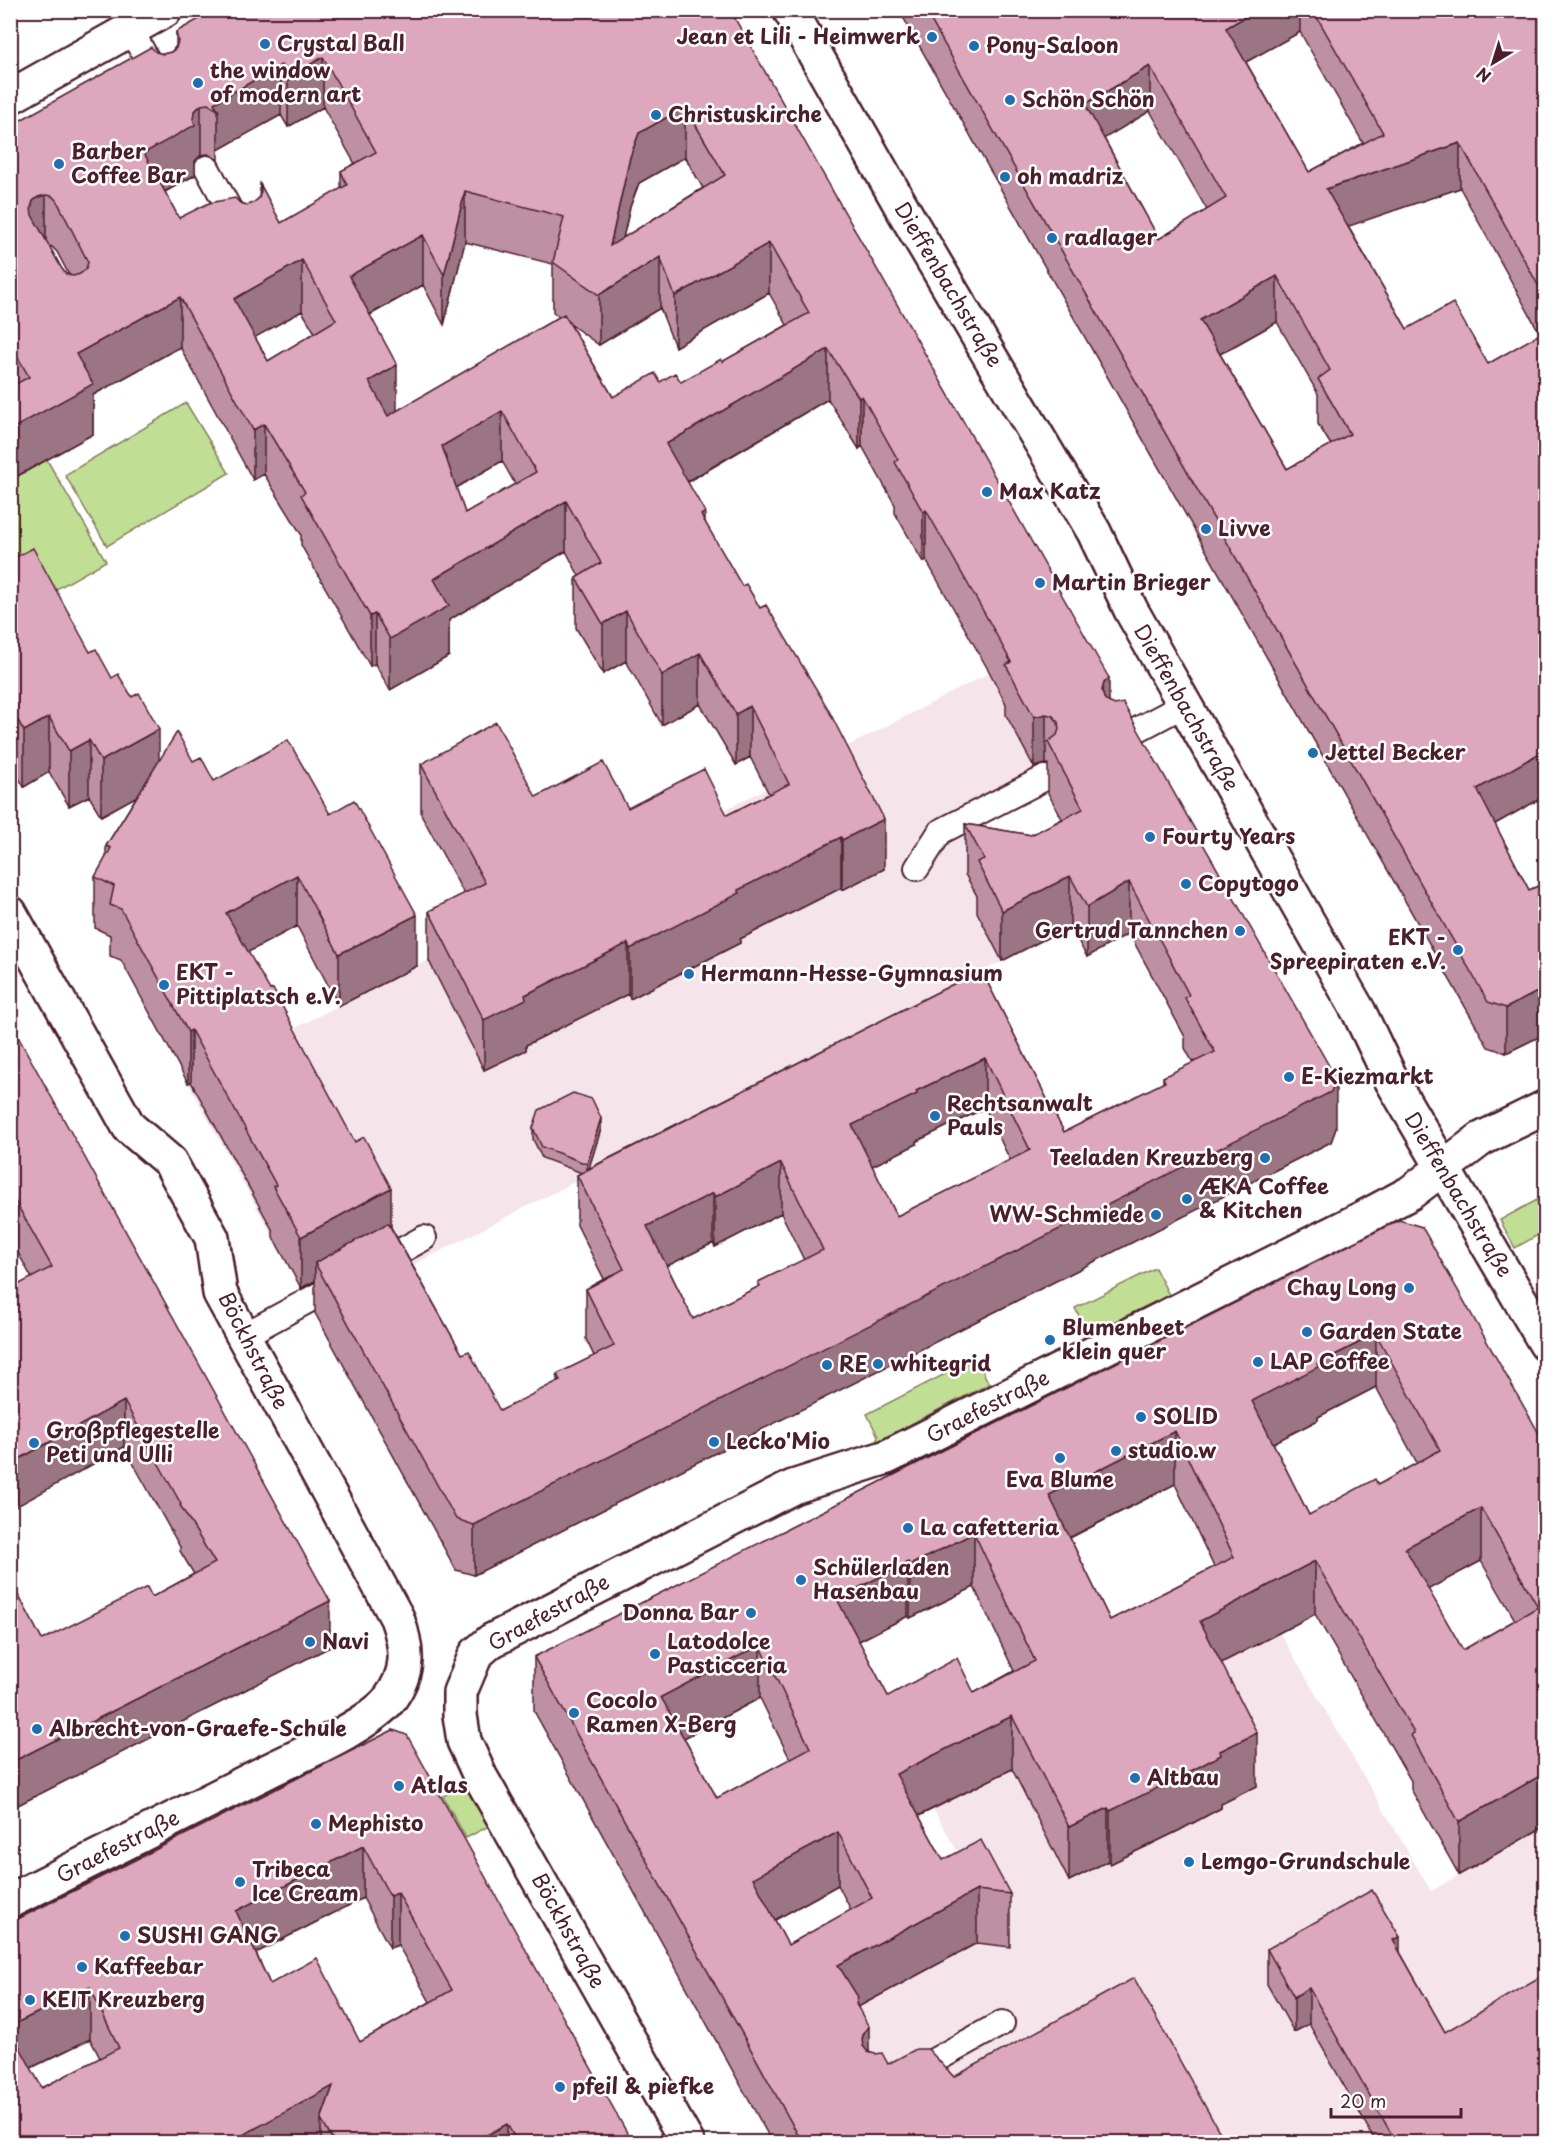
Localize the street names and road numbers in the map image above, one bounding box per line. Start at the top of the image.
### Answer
street label: Dieffenbachstraße [888,195,1012,373]
street label: Dieffenbachstraße [1127,618,1249,796]
street label: Dieffenbachstraße [1398,1105,1522,1283]
street label: Böckhstraße [212,1286,298,1414]
street label: Graefestraße [920,1360,1054,1450]
street label: Graefestraße [481,1565,615,1658]
street label: Graefestraße [50,1800,184,1890]
street label: Böckhstraße [525,1866,615,1994]

